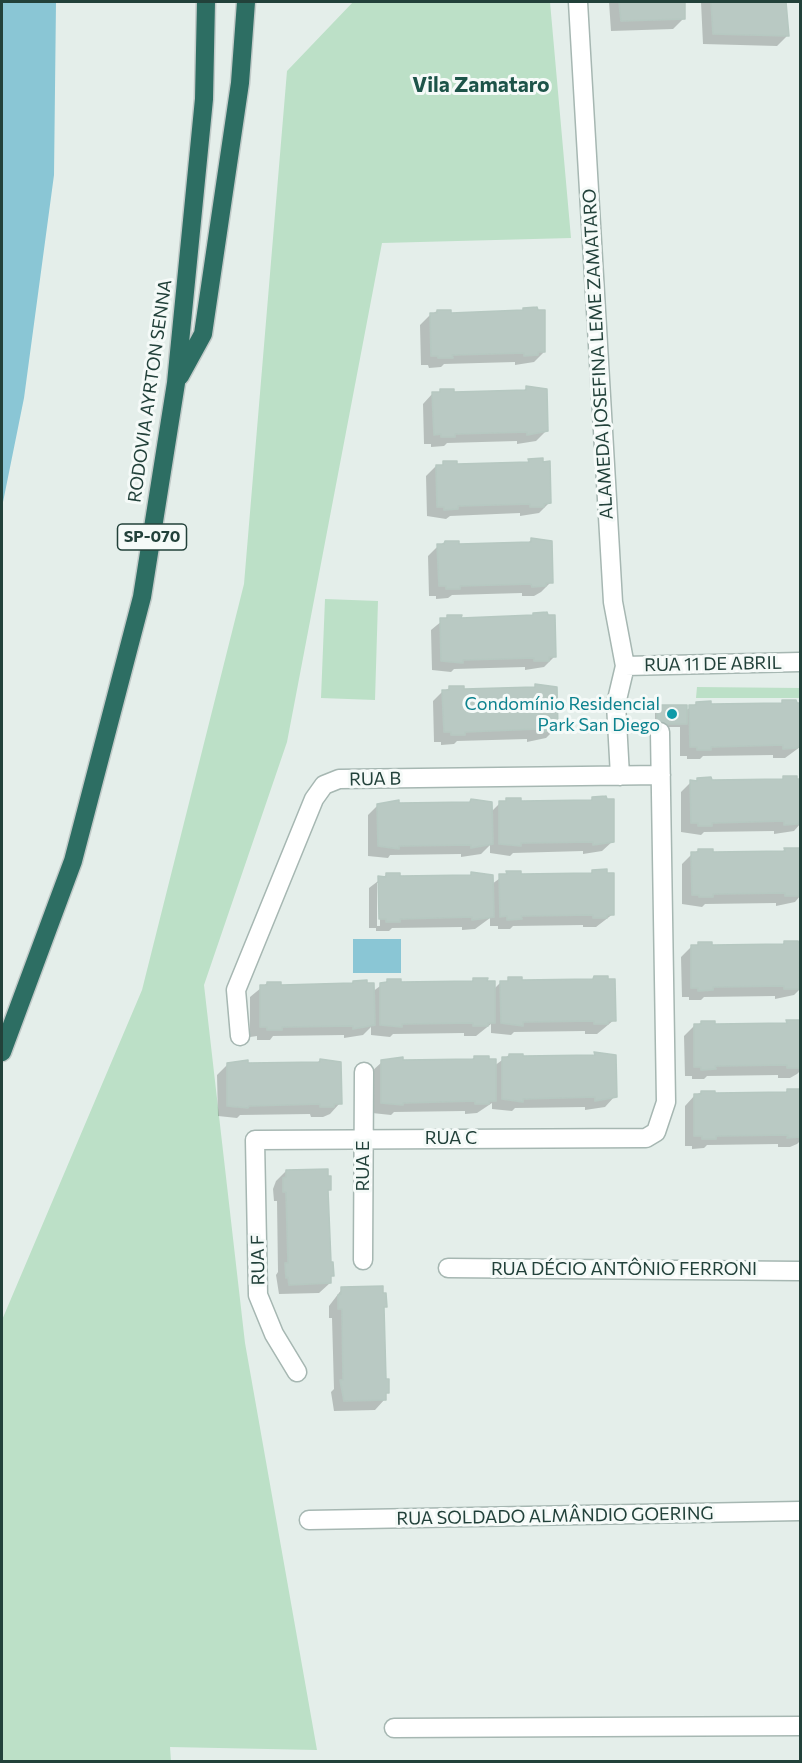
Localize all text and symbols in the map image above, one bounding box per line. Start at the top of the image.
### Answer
district label: Vila Zamataro [412,72,550,98]
street label: ALAMEDA JOSEFINA LEME ZAMATARO [579,188,617,520]
street label: RODOVIA AYRTON SENNA [124,278,176,504]
road number: SP-070 [118,524,186,550]
street label: RUA 11 DE ABRIL [644,652,782,676]
place label: Condomínio Residencial Park San Diego [464,693,660,736]
marker: Condomínio Residencial Park San Diego [665,707,679,721]
street label: RUA B [349,768,401,790]
street label: RUA C [425,1127,477,1149]
street label: RUA E [352,1141,374,1191]
street label: RUA F [247,1235,269,1285]
street label: RUA DÉCIO ANTÔNIO FERRONI [491,1258,757,1280]
street label: RUA SOLDADO ALMÂNDIO GOERING [396,1502,714,1530]

